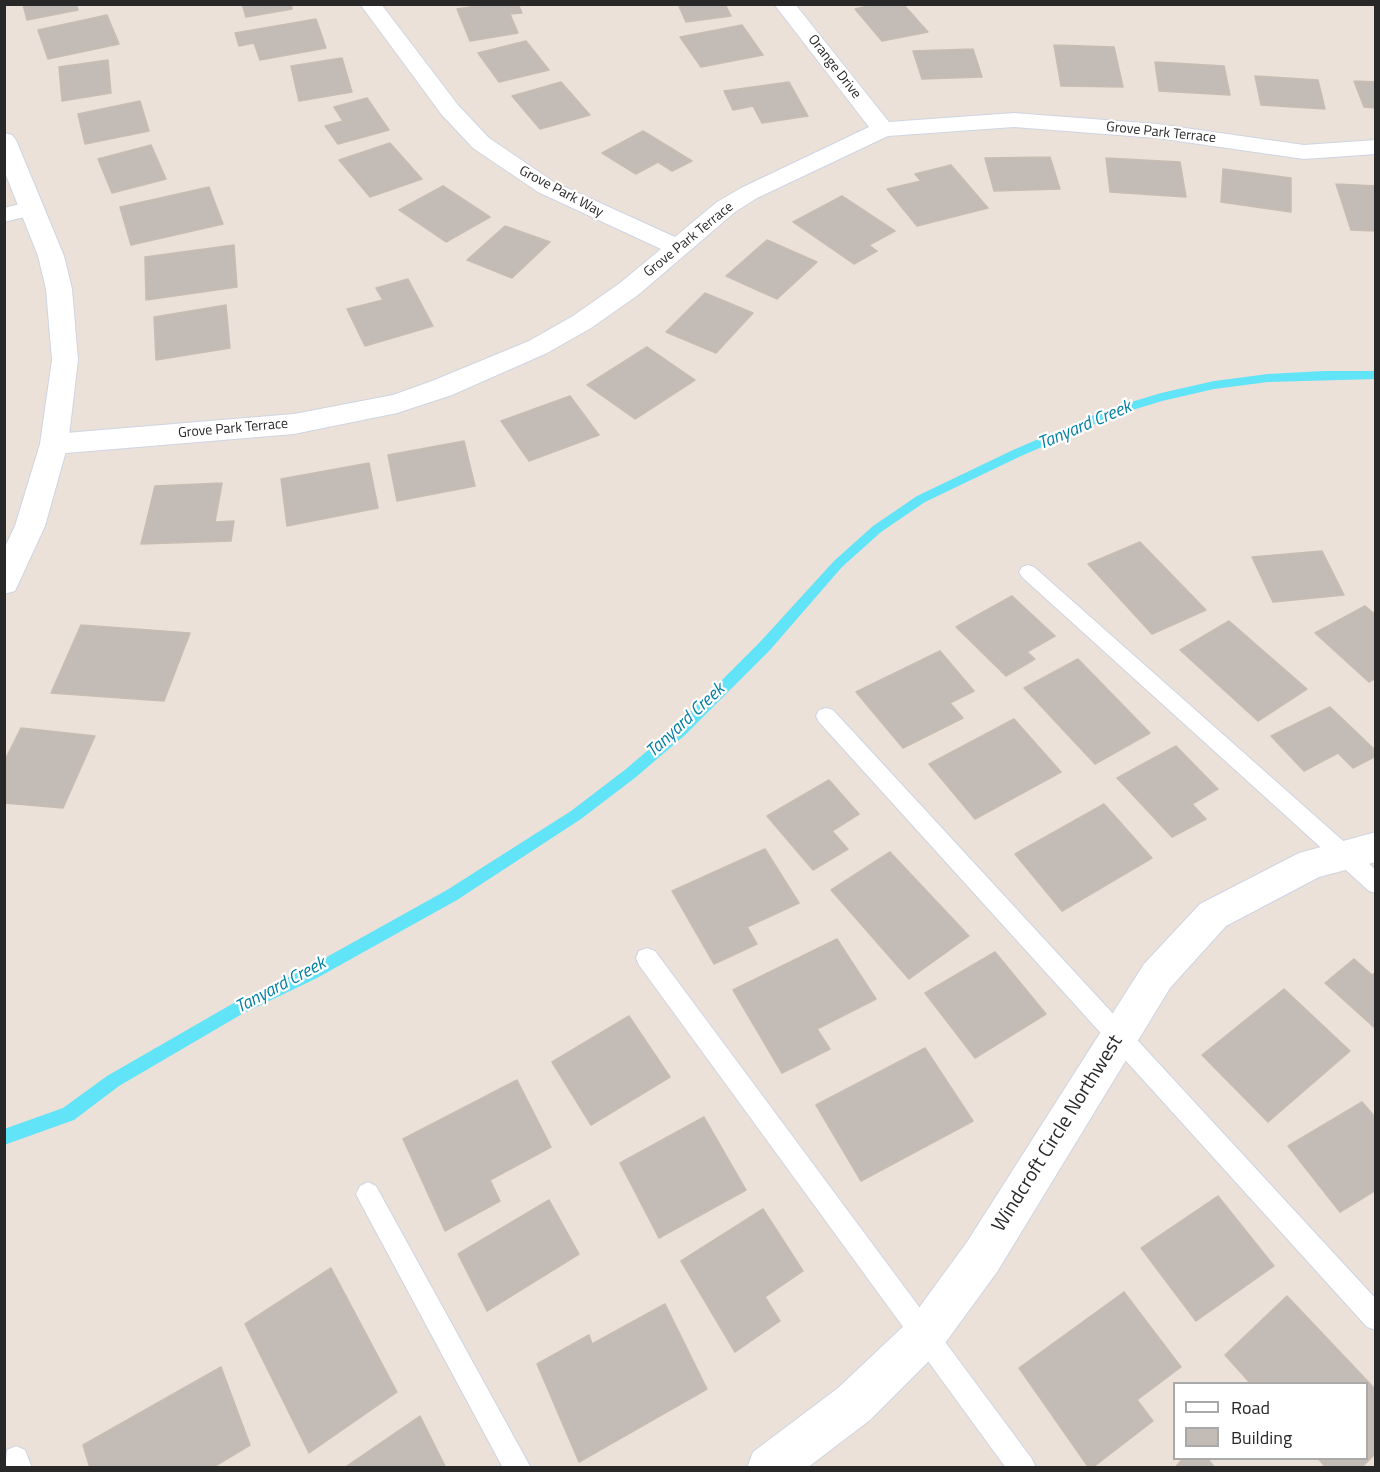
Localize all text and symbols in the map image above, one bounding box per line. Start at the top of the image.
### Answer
street label: Orange Drive [804,32,864,102]
street label: Grove Park Terrace [1105,119,1217,147]
street label: Grove Park Way [516,163,606,221]
street label: Grove Park Terrace [641,199,737,281]
water label: Tanyard Creek [1035,397,1135,455]
street label: Grove Park Terrace [177,416,289,442]
water label: Tanyard Creek [642,679,730,763]
water label: Tanyard Creek [232,953,330,1019]
street label: Windcroft Circle Northwest [988,1031,1128,1237]
legend [1173,1382,1368,1460]
text: Road [1231,1394,1270,1421]
text: Building [1231,1424,1292,1451]

